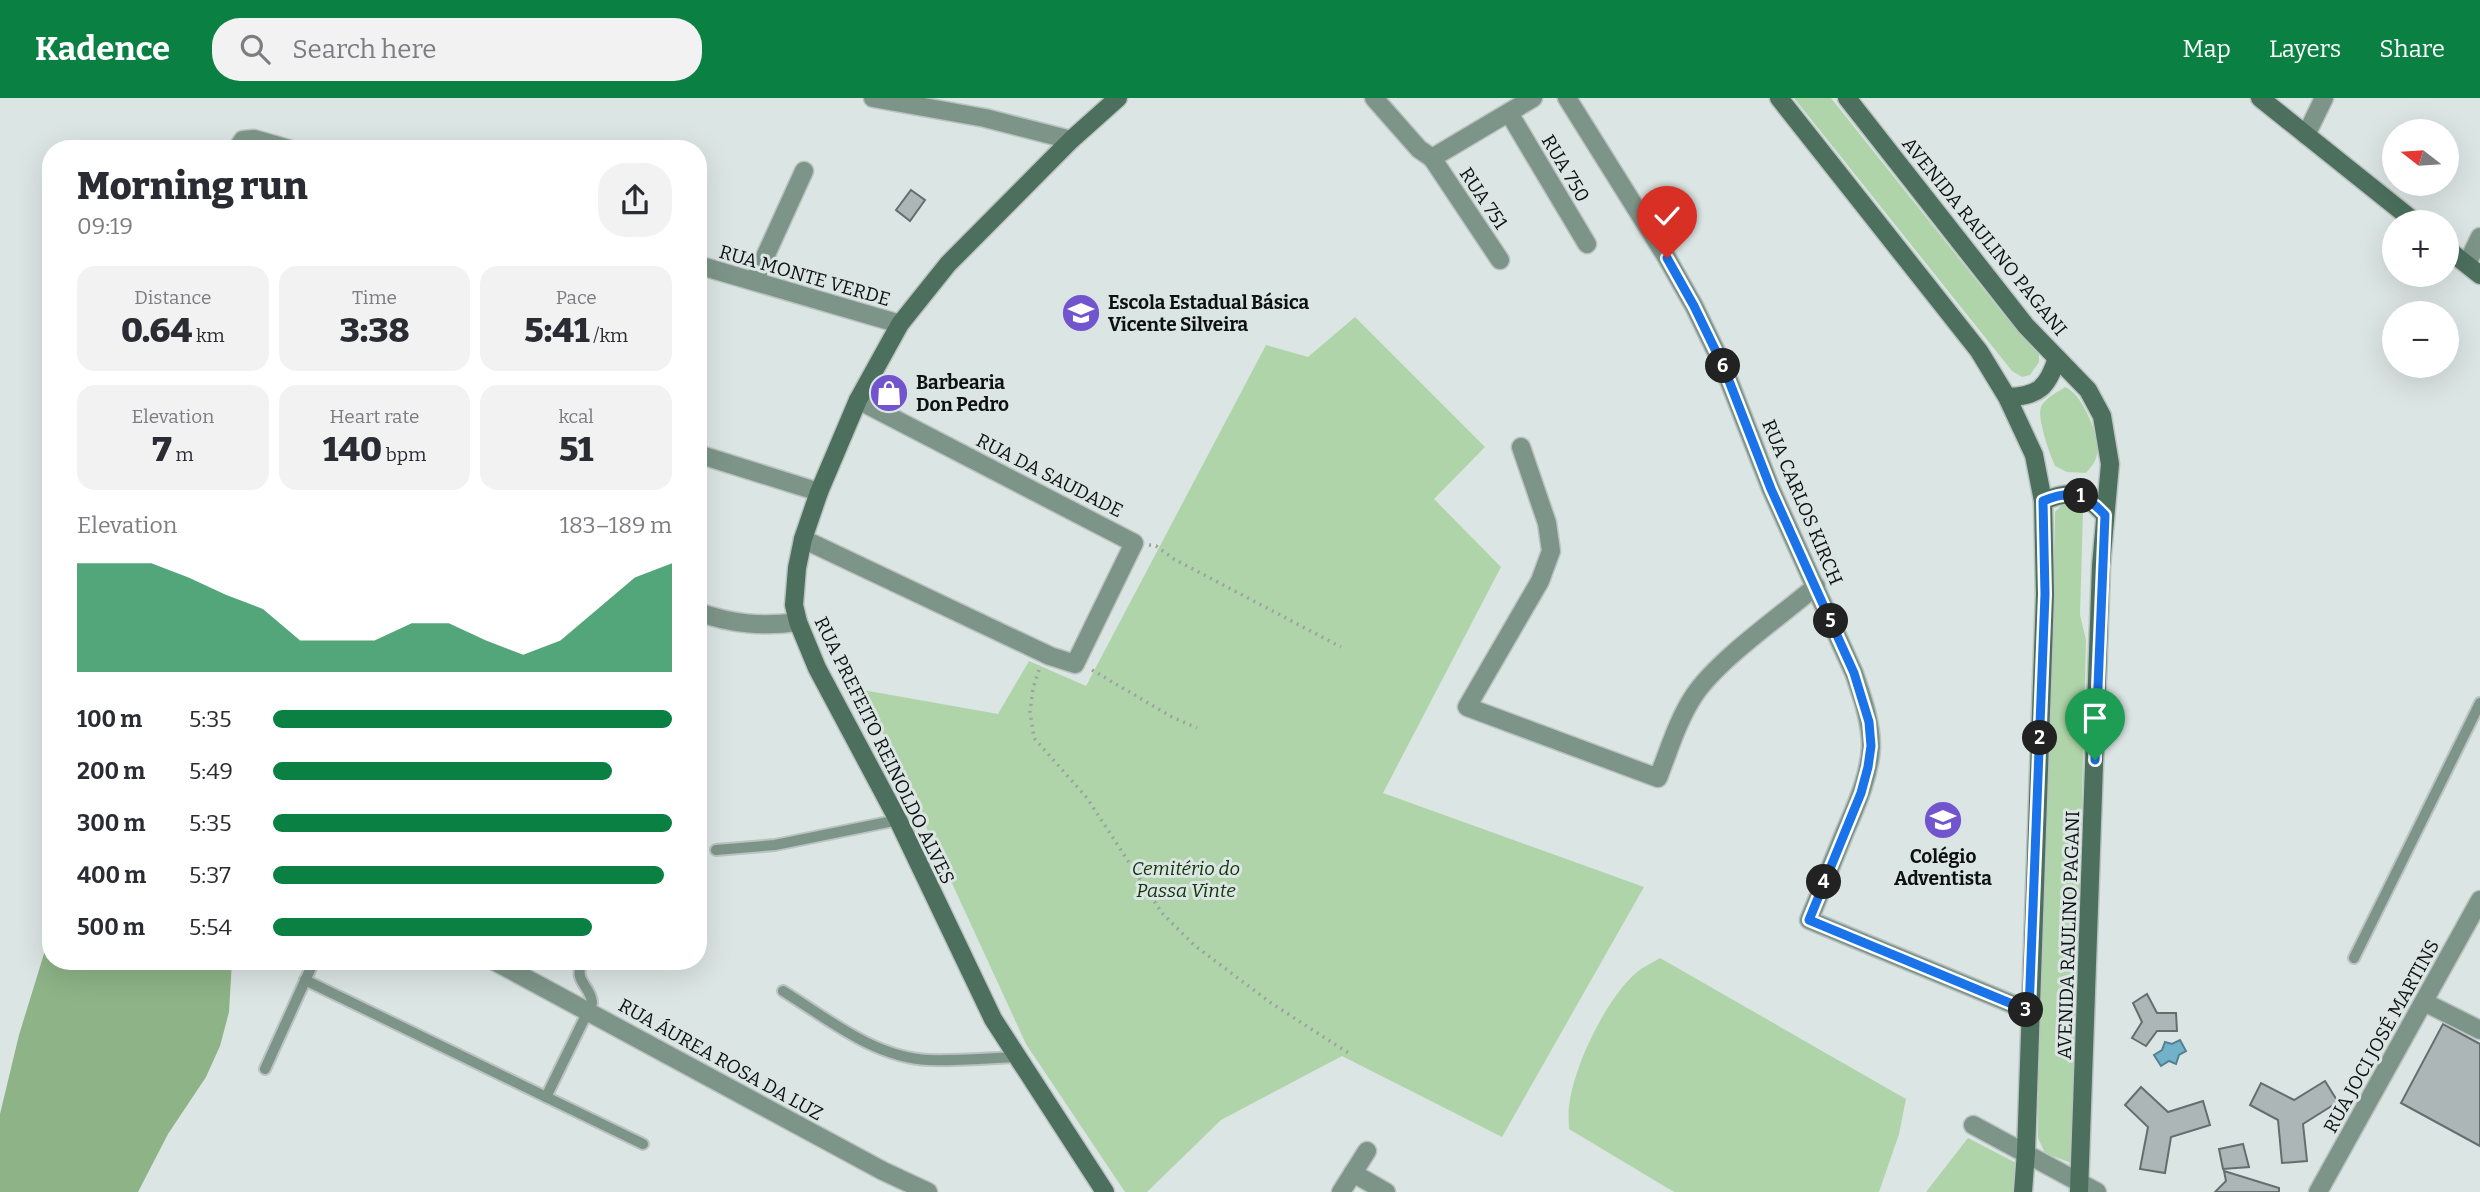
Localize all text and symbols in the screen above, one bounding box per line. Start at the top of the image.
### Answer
search box [212,18,702,81]
text: Kadence [35,29,170,69]
icon: search [236,30,274,68]
text: Search here [292,34,437,65]
text: Map [2183,35,2231,63]
text: Layers [2269,35,2341,63]
text: Share [2379,35,2445,63]
north arrow [2382,119,2459,196]
map controls [2382,119,2459,378]
street label: RUA 750 [1537,131,1595,206]
street label: AVENIDA RAULINO PAGANI [1897,132,2072,340]
text: Morning run [77,163,308,209]
button: share [598,163,672,237]
street label: RUA 751 [1455,163,1513,234]
pin [1637,186,1697,258]
icon: check [1648,197,1686,235]
button: + [2382,210,2459,287]
text: 09:19 [77,212,133,240]
street label: RUA MONTE VERDE [717,240,893,311]
text: Distance [134,286,211,309]
text: Time [352,286,397,309]
text: Pace [556,286,597,309]
place label: Escola Estadual Básica Vicente Silveira [1108,291,1310,336]
school or university icon: Escola Estadual Básica Vicente Silveira [1060,292,1102,334]
button: − [2382,301,2459,378]
text: 0.64 [121,309,192,351]
text: 3:38 [339,309,410,351]
text: 5:41 [524,309,589,351]
text: km [192,324,225,347]
text: /km [589,324,628,347]
pin: 6 [1706,348,1740,384]
text: 6 [1717,354,1728,377]
place label: Barbearia Don Pedro [916,371,1009,416]
shop icon: Barbearia Don Pedro [868,372,910,414]
text: Elevation [131,405,214,428]
text: Heart rate [330,405,419,428]
text: kcal [558,405,594,428]
street label: RUA CARLOS KIRCH [1757,416,1848,588]
text: 7 [152,428,172,470]
text: 140 [323,428,382,470]
text: 51 [559,428,593,470]
street label: RUA DA SAUDADE [973,428,1127,522]
text: m [172,443,194,466]
text: bpm [382,443,426,466]
pin: 1 [2064,478,2098,514]
text: 1 [2076,484,2085,507]
text: Elevation [77,511,177,539]
text: 183–189 m [560,511,672,539]
pin: 5 [1814,603,1848,638]
text: 5 [1825,609,1836,632]
street label: RUA PREFEITO REINOLDO ALVES [810,613,959,888]
pin [2065,688,2125,760]
icon: arrive [2076,699,2114,737]
text: 100 m [77,705,142,733]
text: 5:35 [189,705,232,733]
pin: 2 [2022,720,2058,756]
text: 2 [2034,726,2045,749]
text: 200 m [77,757,145,785]
text: 5:49 [189,757,233,785]
school or university icon: Colégio Adventista [1922,799,1964,841]
text: 300 m [77,809,146,837]
text: 5:35 [189,809,232,837]
street label: AVENIDA RAULINO PAGANI [2053,810,2084,1060]
place label: Colégio Adventista [1894,845,1992,890]
park label: Cemitério do Passa Vinte [1132,857,1240,902]
text: 400 m [77,861,146,889]
text: 5:37 [189,861,231,889]
pin: 4 [1806,864,1842,900]
text: 4 [1818,870,1829,893]
text: 500 m [77,913,145,941]
text: 5:54 [189,913,232,941]
street label: RUA JOCI JOSÉ MARTINS [2319,936,2444,1137]
pin: 3 [2008,992,2044,1028]
street label: RUA ÁUREA ROSA DA LUZ [615,994,827,1125]
text: 3 [2020,998,2031,1021]

